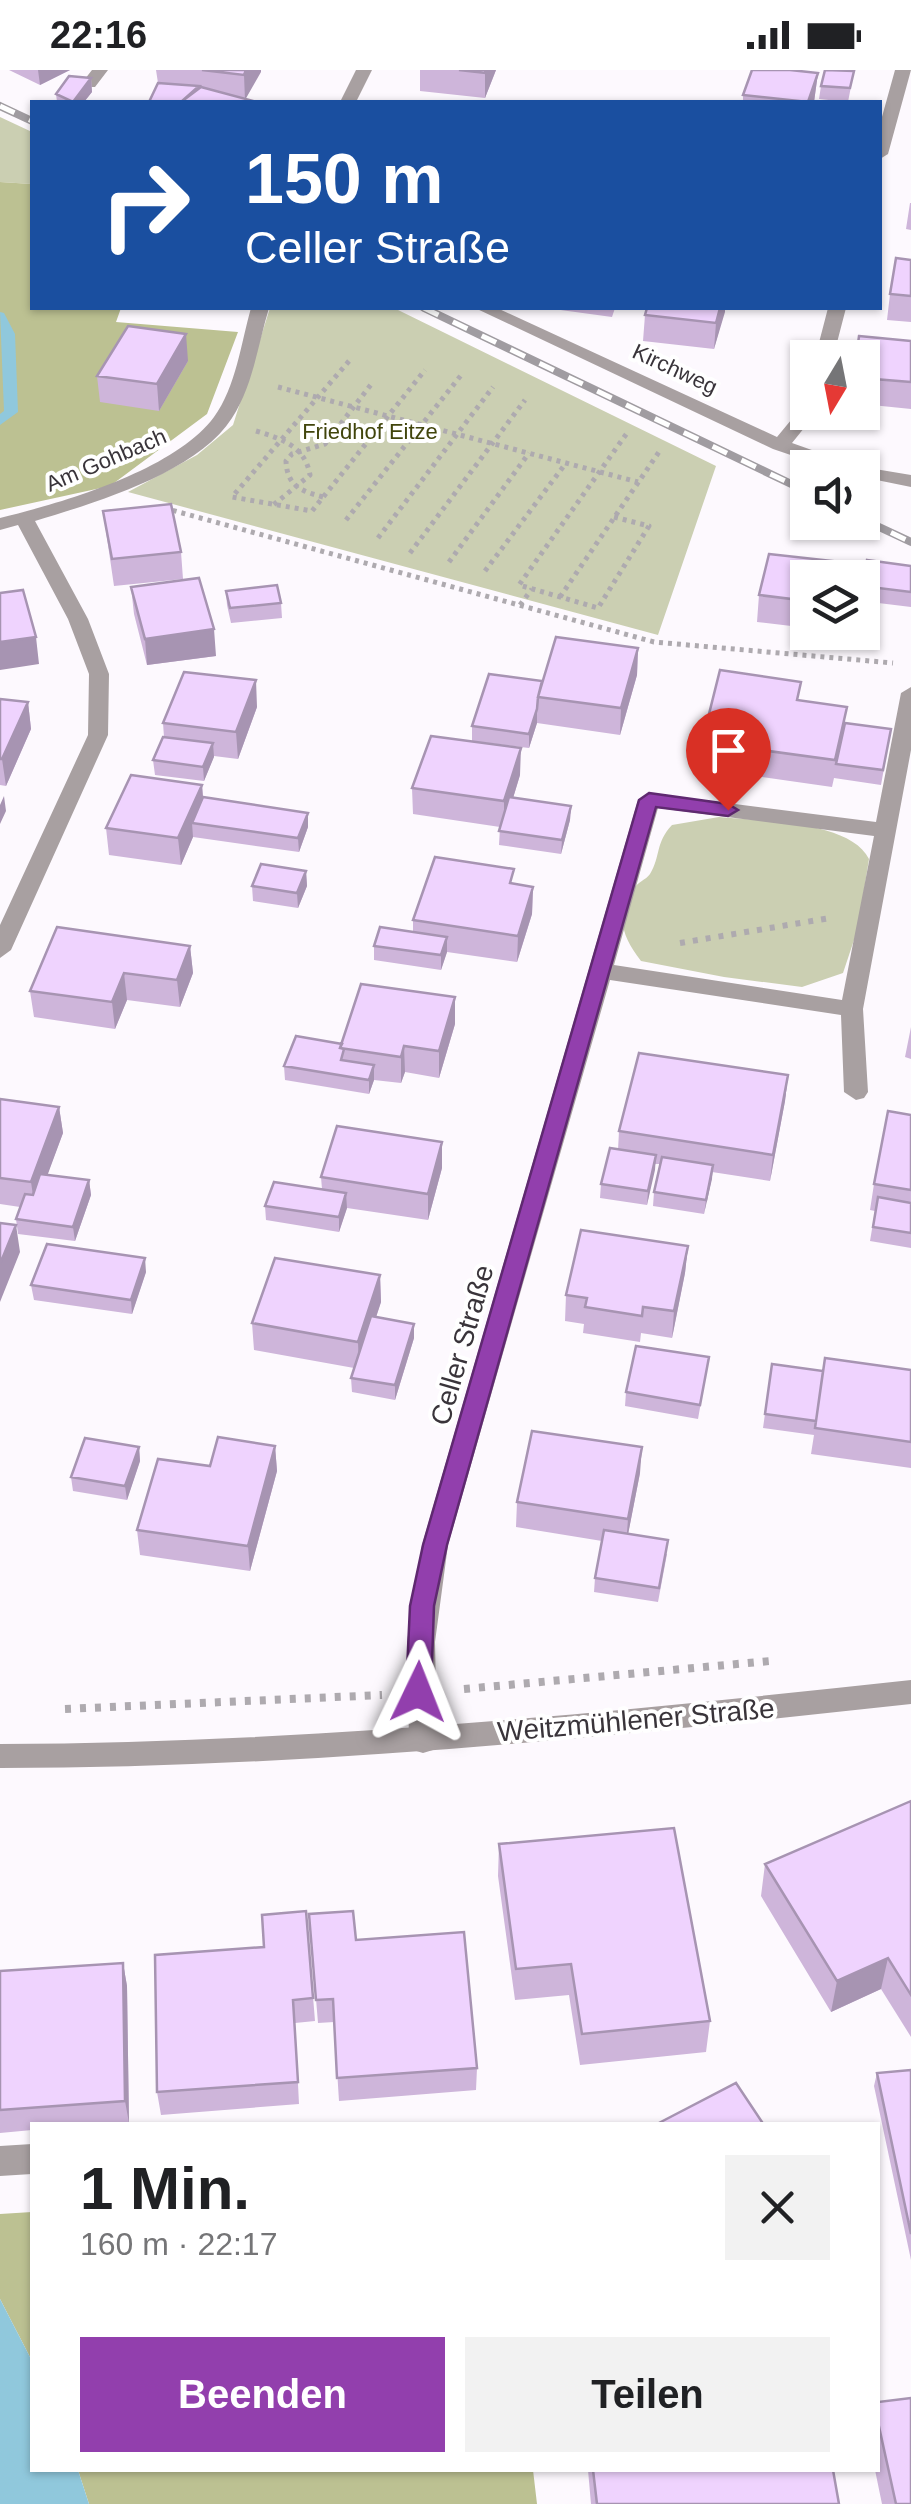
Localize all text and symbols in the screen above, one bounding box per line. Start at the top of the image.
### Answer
text: 22:16 [50,14,147,56]
icon: right [80,140,210,270]
text: 150 m [245,140,443,218]
text: Celler Straße [245,222,510,273]
street label: Kirchweg [629,339,721,399]
north arrow [790,340,880,430]
map controls [790,340,880,650]
park label: Friedhof Eitze [302,419,438,444]
street label: Am Gohbach [42,423,170,497]
button: sound [790,450,880,540]
button: layers [790,560,880,650]
pin [686,708,771,811]
icon: arrive [701,723,756,778]
street label: Celler Straße [424,1261,500,1429]
position arrow [366,1640,470,1744]
street label: Weitzmühlener Straße [496,1692,776,1748]
text: 1 Min. [80,2155,250,2222]
button: close [725,2155,830,2260]
text: 160 m · 22:17 [80,2226,277,2262]
button: Beenden [80,2337,445,2452]
button: Teilen [465,2337,830,2452]

